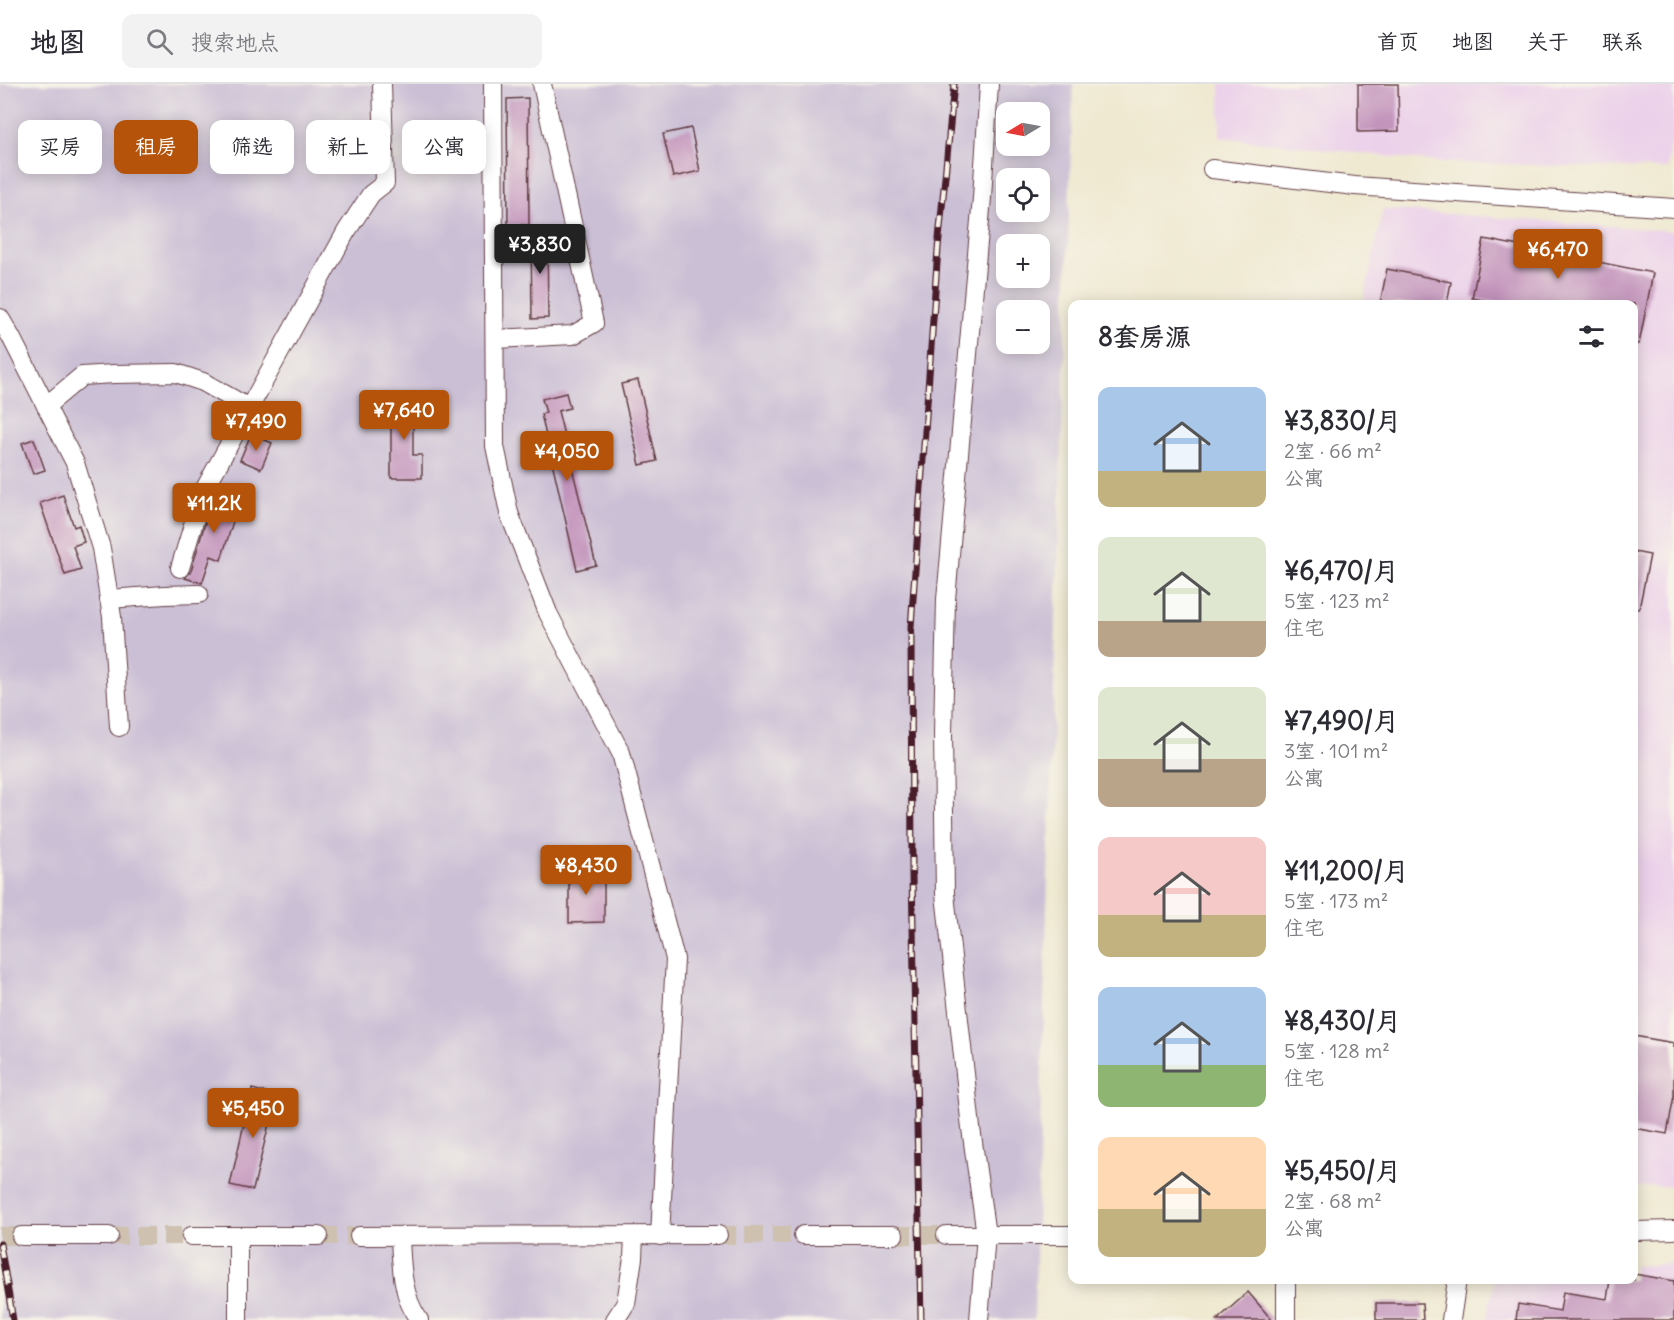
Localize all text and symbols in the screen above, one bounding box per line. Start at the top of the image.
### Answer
search box [122,14,542,68]
text: 地图 [30,24,86,60]
icon: search [143,25,176,58]
text: 搜索地点 [191,28,279,56]
text: 首页 [1377,28,1419,55]
text: 地图 [1452,28,1494,55]
text: 关于 [1527,28,1569,55]
text: 联系 [1602,28,1644,55]
north arrow [996,102,1050,156]
map controls [996,102,1050,354]
chip: 买房 [18,120,102,174]
chip: 租房 [114,120,198,174]
chip: 筛选 [210,120,294,174]
chip: 新上 [306,120,390,174]
chip: 公寓 [402,120,486,174]
button: locate [996,168,1050,222]
pin: ¥3,830 [491,224,589,275]
pin: ¥6,470 [1509,229,1607,280]
text: ¥3,830 [508,231,572,256]
button: + [996,234,1050,288]
text: ¥6,470 [1527,236,1589,261]
button: − [996,300,1050,354]
text: 8套房源 [1098,320,1191,353]
icon: filters [1575,320,1608,353]
pin: ¥7,640 [355,390,453,441]
text: ¥7,640 [373,397,435,422]
pin: ¥7,490 [207,401,305,452]
text: ¥3,830/月 [1284,404,1401,437]
text: ¥7,490 [225,408,287,433]
icon: home [1146,411,1218,483]
pin: ¥4,050 [518,431,616,482]
text: ¥4,050 [534,438,600,463]
text: 2室 · 66 m² [1284,438,1382,463]
text: 公寓 [1284,465,1324,490]
pin: ¥11.2K [165,483,263,534]
text: ¥11.2K [186,490,242,515]
text: ¥6,470/月 [1284,554,1399,587]
icon: home [1146,561,1218,633]
text: 5室 · 123 m² [1284,588,1390,613]
text: 住宅 [1284,615,1324,640]
text: ¥7,490/月 [1284,704,1399,737]
icon: home [1146,711,1218,783]
text: 3室 · 101 m² [1284,738,1388,763]
text: 公寓 [1284,765,1324,790]
pin: ¥8,430 [537,845,635,896]
text: ¥8,430 [554,852,618,877]
text: ¥11,200/月 [1284,854,1409,887]
icon: home [1146,861,1218,933]
text: 5室 · 173 m² [1284,888,1388,913]
text: 住宅 [1284,915,1324,940]
text: ¥8,430/月 [1284,1004,1401,1037]
icon: home [1146,1011,1218,1083]
text: 5室 · 128 m² [1284,1038,1390,1063]
text: 住宅 [1284,1065,1324,1090]
pin: ¥5,450 [204,1088,302,1139]
text: ¥5,450 [221,1095,285,1120]
text: ¥5,450/月 [1284,1154,1401,1187]
icon: home [1146,1161,1218,1233]
text: 2室 · 68 m² [1284,1188,1382,1213]
text: 公寓 [1284,1215,1324,1240]

